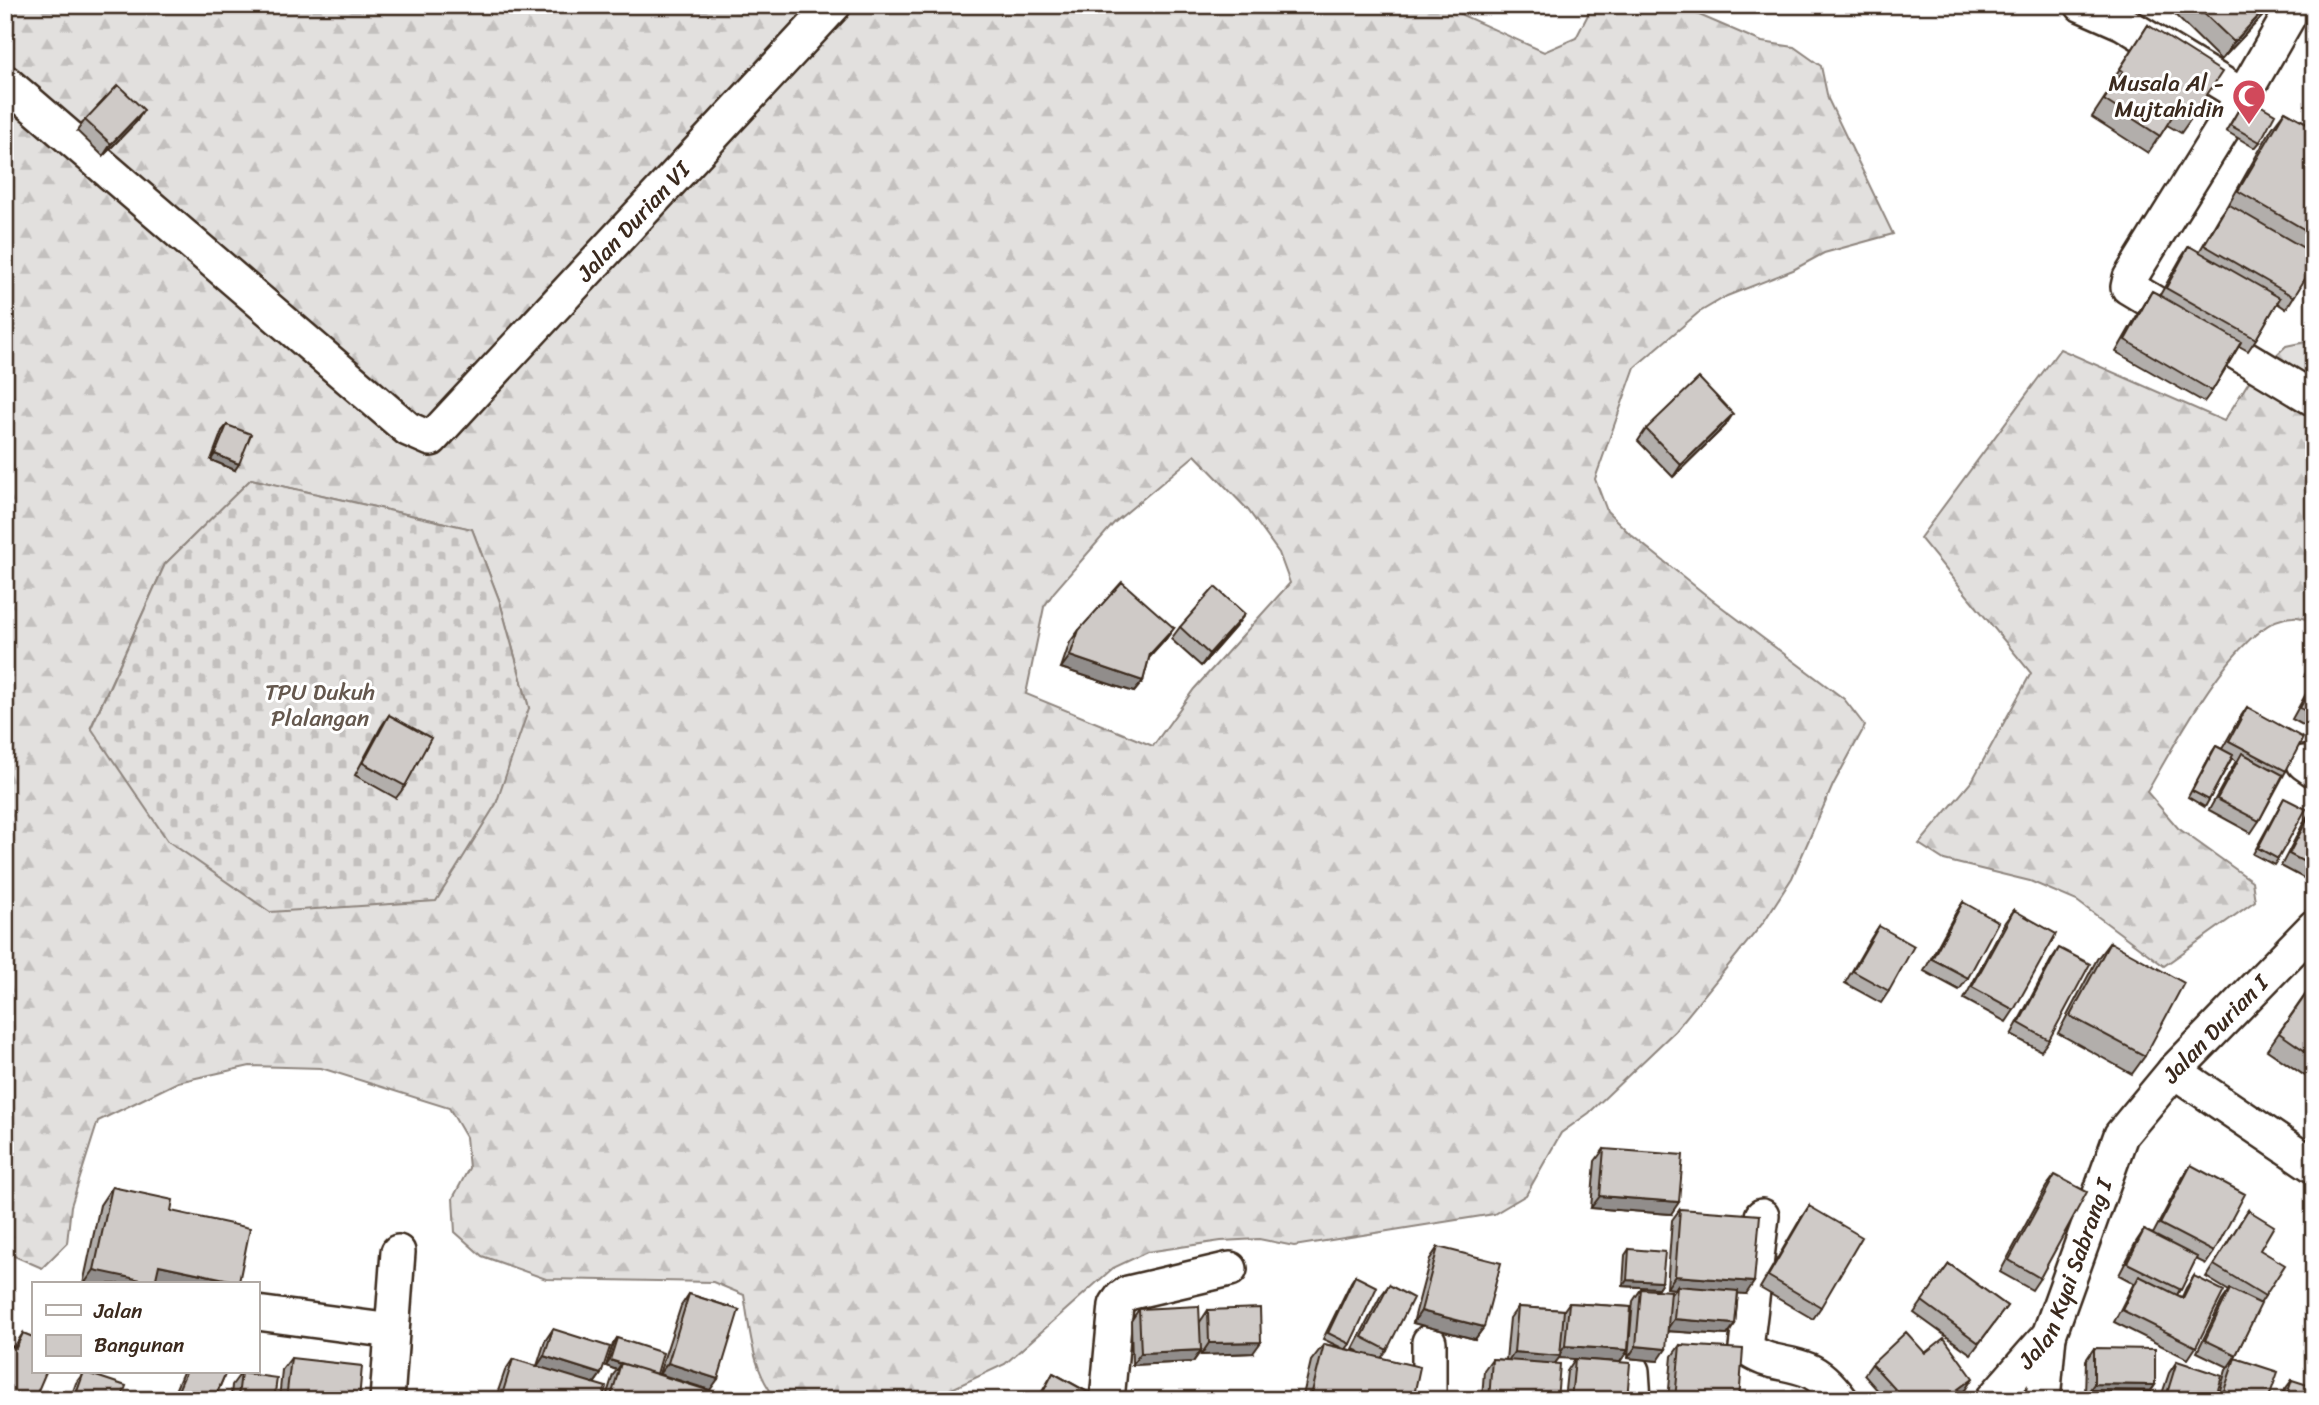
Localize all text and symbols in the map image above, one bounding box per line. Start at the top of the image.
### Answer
place label: Musala Al - Mujtahidin [2108,63,2224,130]
mosque icon: Musala Al - Mujtahidin [2230,77,2268,126]
street label: Jalan Durian VI [566,150,702,293]
park label: TPU Dukuh Plalangan [265,672,375,739]
street label: Jalan Durian I [2151,963,2280,1094]
street label: Jalan Kyai Sabrang I [2007,1171,2125,1380]
legend [32,1282,259,1374]
text: Jalan [93,1292,142,1330]
text: Bangunan [94,1326,184,1364]

